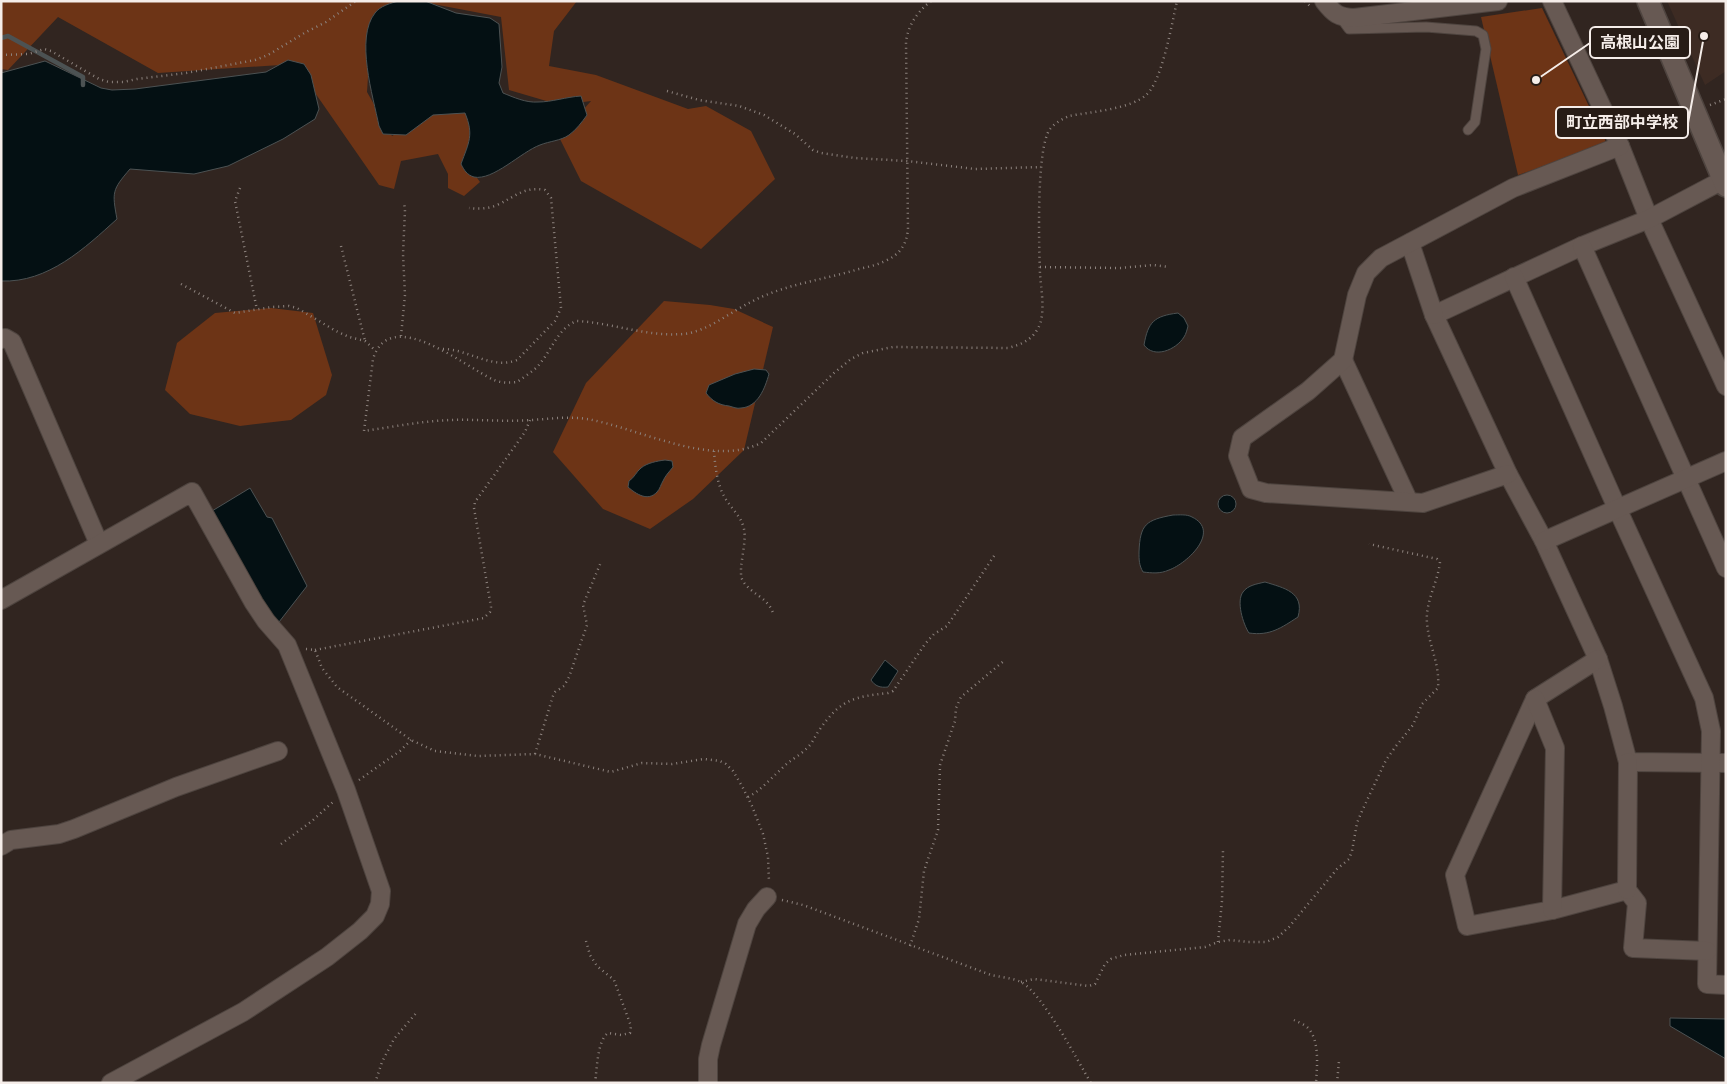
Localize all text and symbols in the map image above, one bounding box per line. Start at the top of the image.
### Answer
callout: 高根山公園 [1590,27,1690,58]
text: 高根山公園 [1600,34,1680,51]
callout: 町立西部中学校 [1556,107,1688,138]
text: 町立西部中学校 [1566,114,1678,131]

